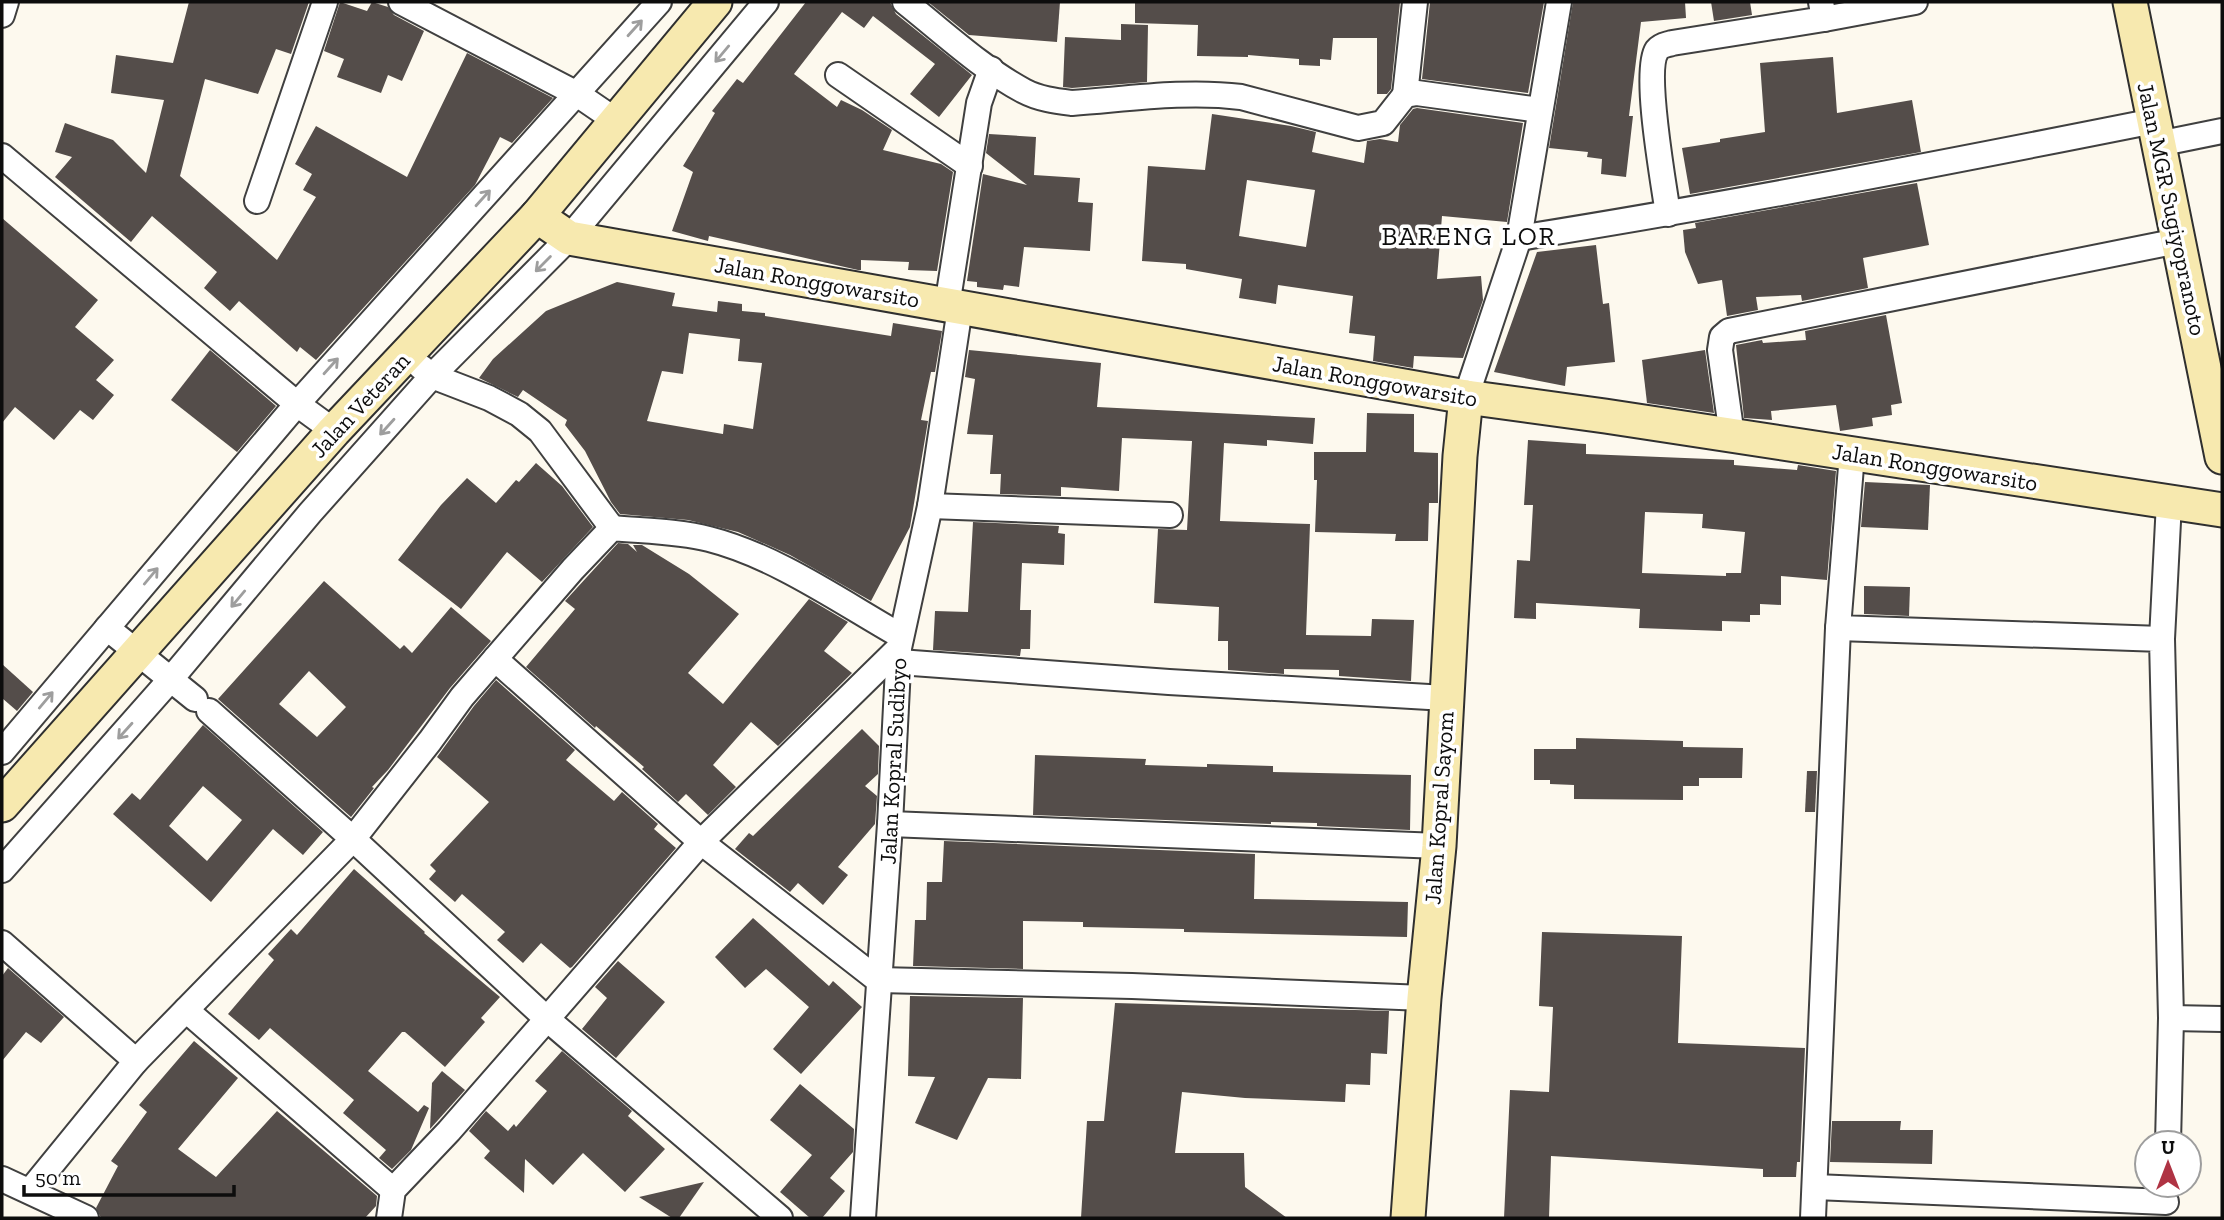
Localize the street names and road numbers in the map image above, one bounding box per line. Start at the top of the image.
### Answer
street label: Jalan MGR Sugiyopranoto [2132,80,2212,338]
street label: Jalan Ronggowarsito [712,250,922,314]
street label: Jalan Veteran [304,347,416,463]
street label: Jalan Ronggowarsito [1270,349,1480,413]
street label: Jalan Ronggowarsito [1830,437,2040,497]
street label: Jalan Kopral Sudibyo [874,657,912,865]
street label: Jalan Kopral Sayom [1418,710,1460,905]

